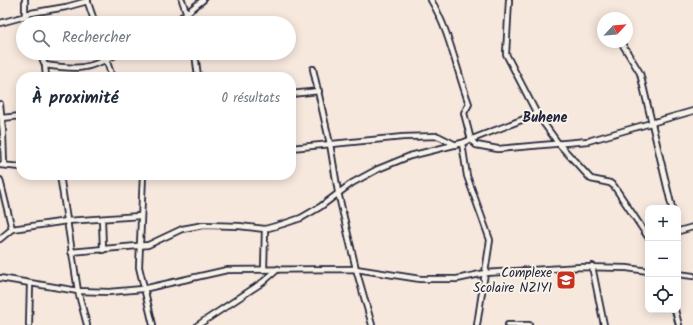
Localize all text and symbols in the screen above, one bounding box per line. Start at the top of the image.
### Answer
north arrow [597,12,633,48]
search box [16,16,296,60]
text: Rechercher [62,26,130,50]
icon: search [30,27,52,49]
text: À proximité [32,85,119,112]
text: 0 résultats [222,88,280,109]
district label: Buhene [523,107,568,129]
map controls [645,205,681,313]
button: + [645,205,681,241]
button: − [645,241,681,277]
place label: Complexe Scolaire NZIYI [473,263,552,299]
school or university icon: Complexe Scolaire NZIYI [555,269,577,291]
button: locate [645,277,681,313]

